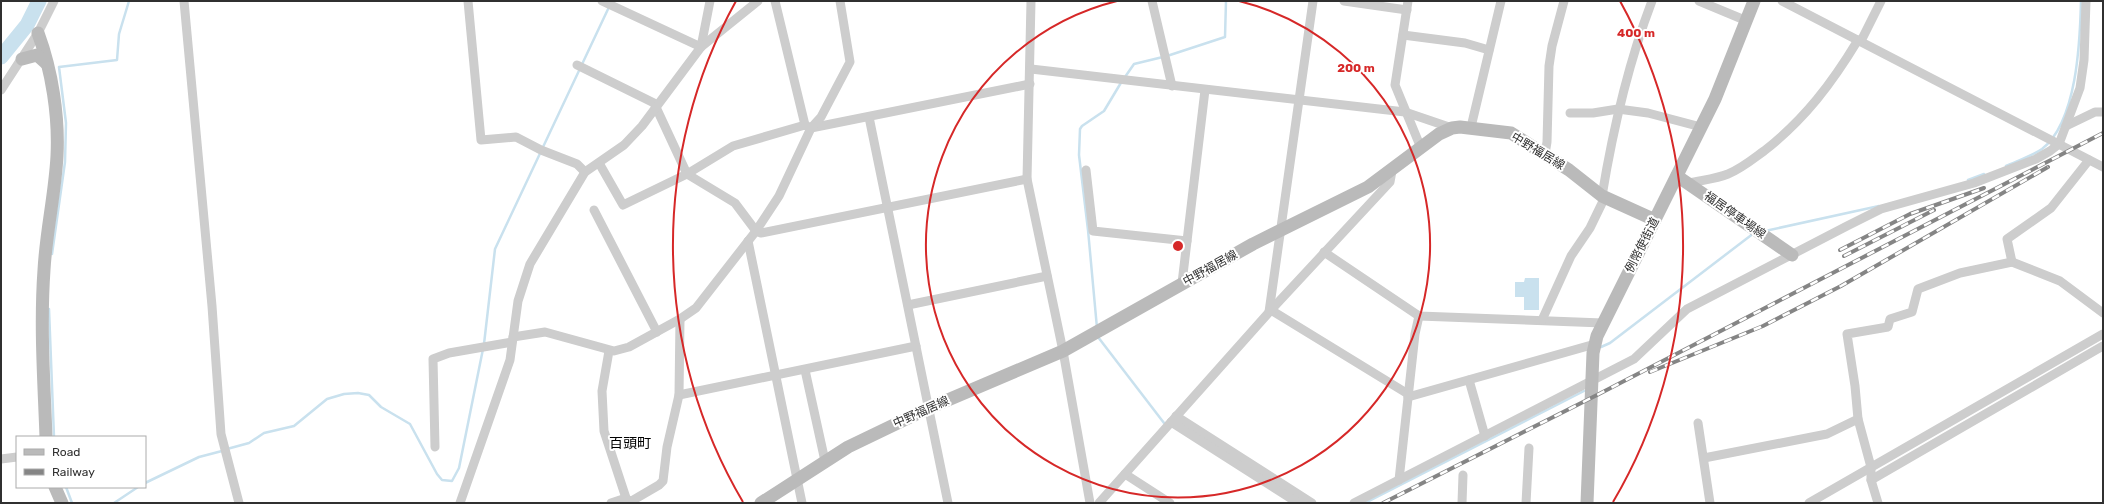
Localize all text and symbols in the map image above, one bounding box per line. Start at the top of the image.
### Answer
text: 400 m [1617,26,1655,40]
text: 200 m [1337,61,1375,75]
street label: 中野福居線 [1509,130,1567,172]
street label: 福居停車場線 [1701,189,1769,241]
street label: 例幣使街道 [1622,215,1662,275]
centre of rings [1171,239,1185,253]
street label: 中野福居線 [1180,247,1240,289]
street label: 中野福居線 [891,393,951,431]
district label: 百頭町 [609,435,651,452]
legend [16,436,146,488]
text: Road [52,445,80,459]
text: Railway [52,465,95,479]

